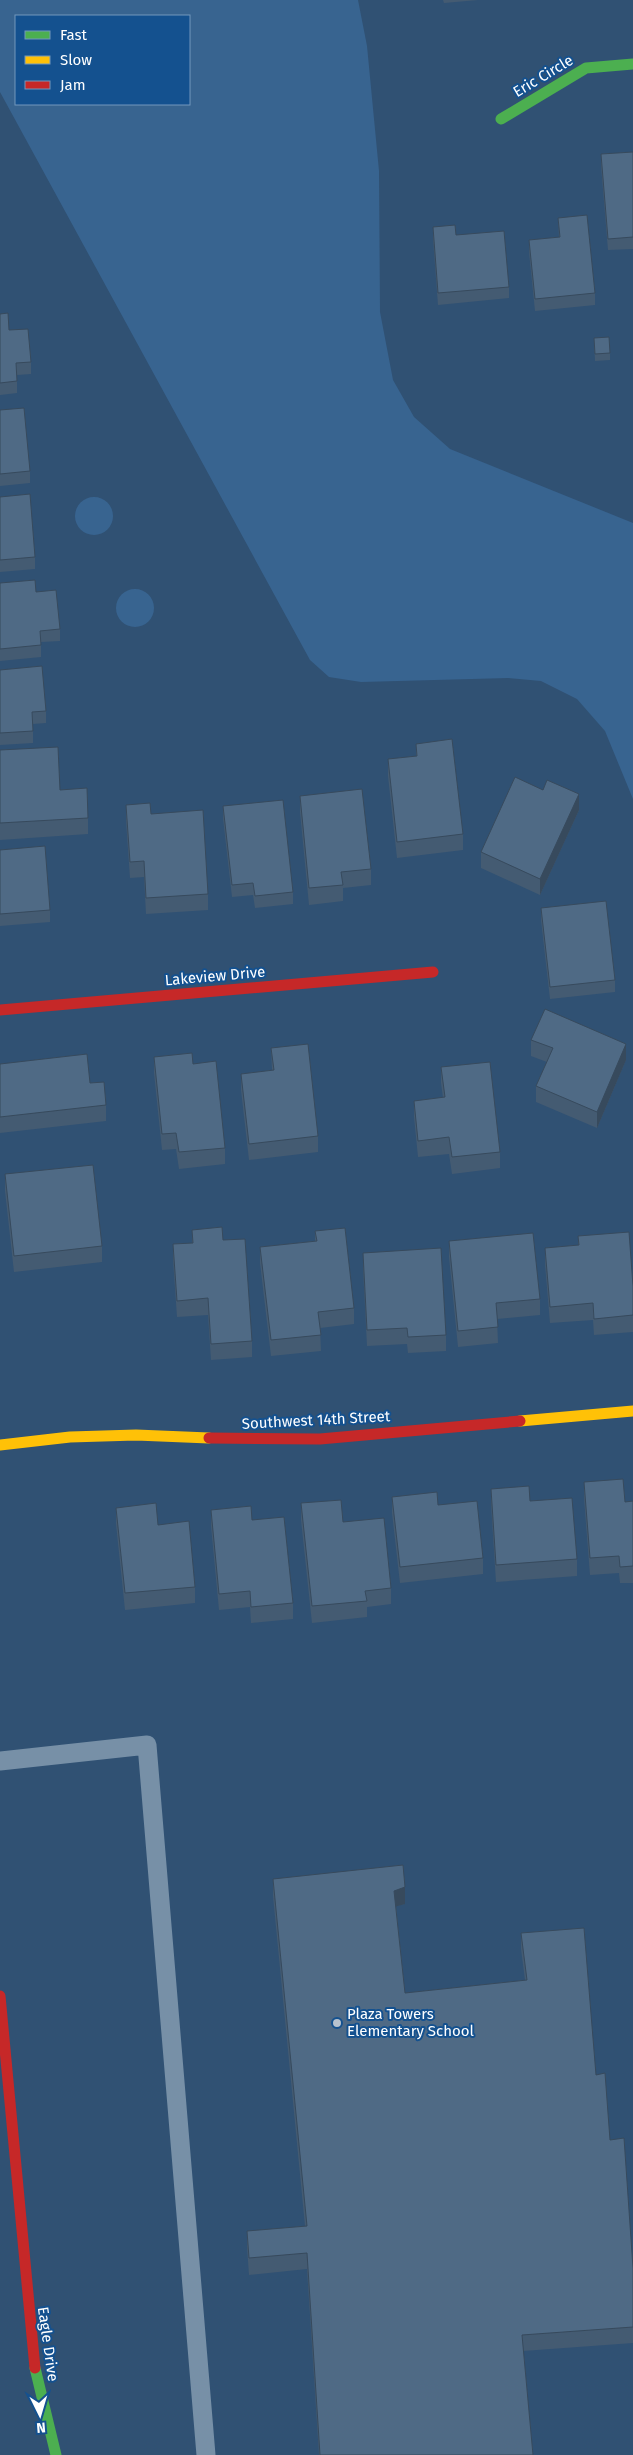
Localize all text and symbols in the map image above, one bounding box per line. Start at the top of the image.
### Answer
legend [15,15,190,105]
text: Fast [60,26,87,44]
text: Slow [60,51,92,69]
street label: Eric Circle [510,51,576,101]
text: Jam [60,76,86,94]
street label: Lakeview Drive [164,963,266,989]
street label: Southwest 14th Street [241,1407,391,1433]
place label: Plaza Towers Elementary School [347,2005,475,2040]
marker: Plaza Towers Elementary School [331,2017,343,2029]
street label: Eagle Drive [34,2305,62,2383]
north arrow [15,2390,65,2440]
text: N [36,2419,46,2436]

